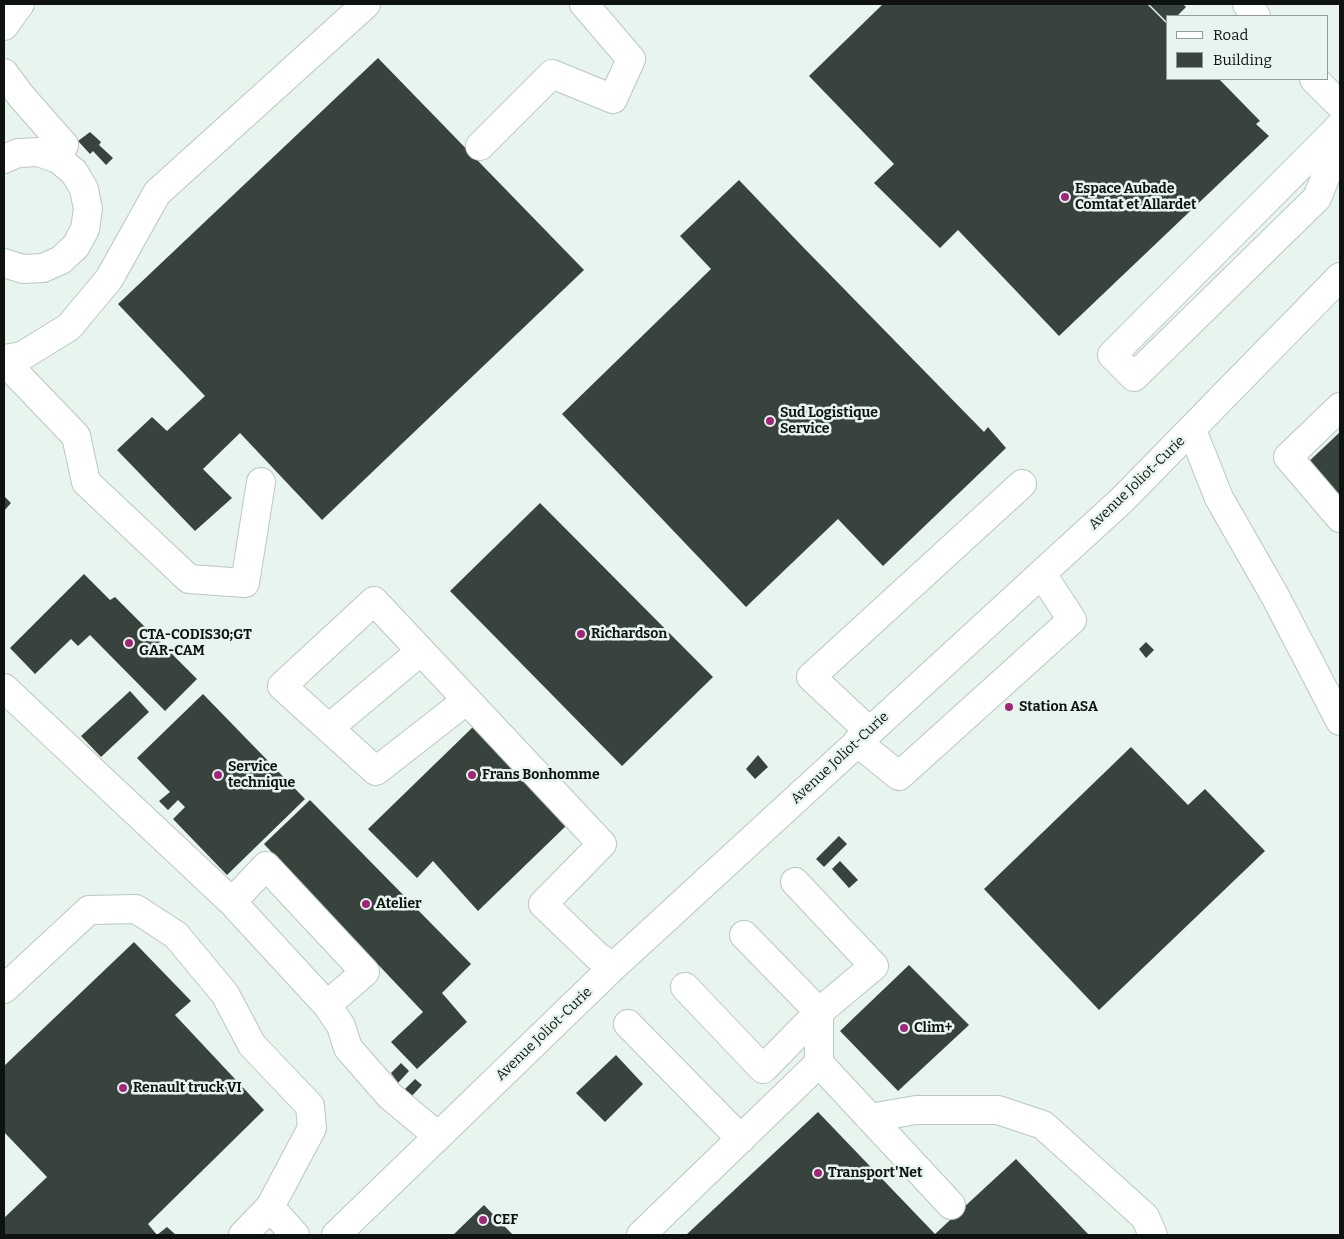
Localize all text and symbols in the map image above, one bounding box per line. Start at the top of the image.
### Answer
legend [1166,15,1329,80]
text: Road [1213,26,1248,44]
text: Building [1213,51,1272,69]
place label: Espace Aubade Comtat et Allardet [1075,181,1196,213]
marker: Espace Aubade Comtat et Allardet [1059,191,1071,203]
place label: Sud Logistique Service [780,405,878,438]
marker: Sud Logistique Service [764,415,776,427]
street label: Avenue Joliot-Curie [1085,433,1189,533]
place label: Richardson [591,626,667,642]
place label: CTA-CODIS30;GT GAR-CAM [139,627,252,660]
marker: Richardson [575,628,587,640]
marker: CTA-CODIS30;GT GAR-CAM [123,637,135,649]
place label: Station ASA [1019,699,1098,715]
marker: Station ASA [1003,701,1015,713]
street label: Avenue Joliot-Curie [788,708,892,808]
place label: Service technique [228,759,295,792]
place label: Frans Bonhomme [482,767,600,783]
marker: Service technique [212,769,224,781]
marker: Frans Bonhomme [466,769,478,781]
place label: Atelier [376,896,422,912]
marker: Atelier [360,898,372,910]
street label: Avenue Joliot-Curie [492,984,596,1084]
place label: Clim+ [914,1020,952,1036]
marker: Clim+ [898,1022,910,1034]
place label: Renault truck VI [133,1080,242,1096]
marker: Renault truck VI [117,1082,129,1094]
place label: Transport'Net [828,1165,923,1181]
marker: Transport'Net [812,1167,824,1179]
place label: CEF [493,1212,518,1228]
marker: CEF [477,1214,489,1226]

